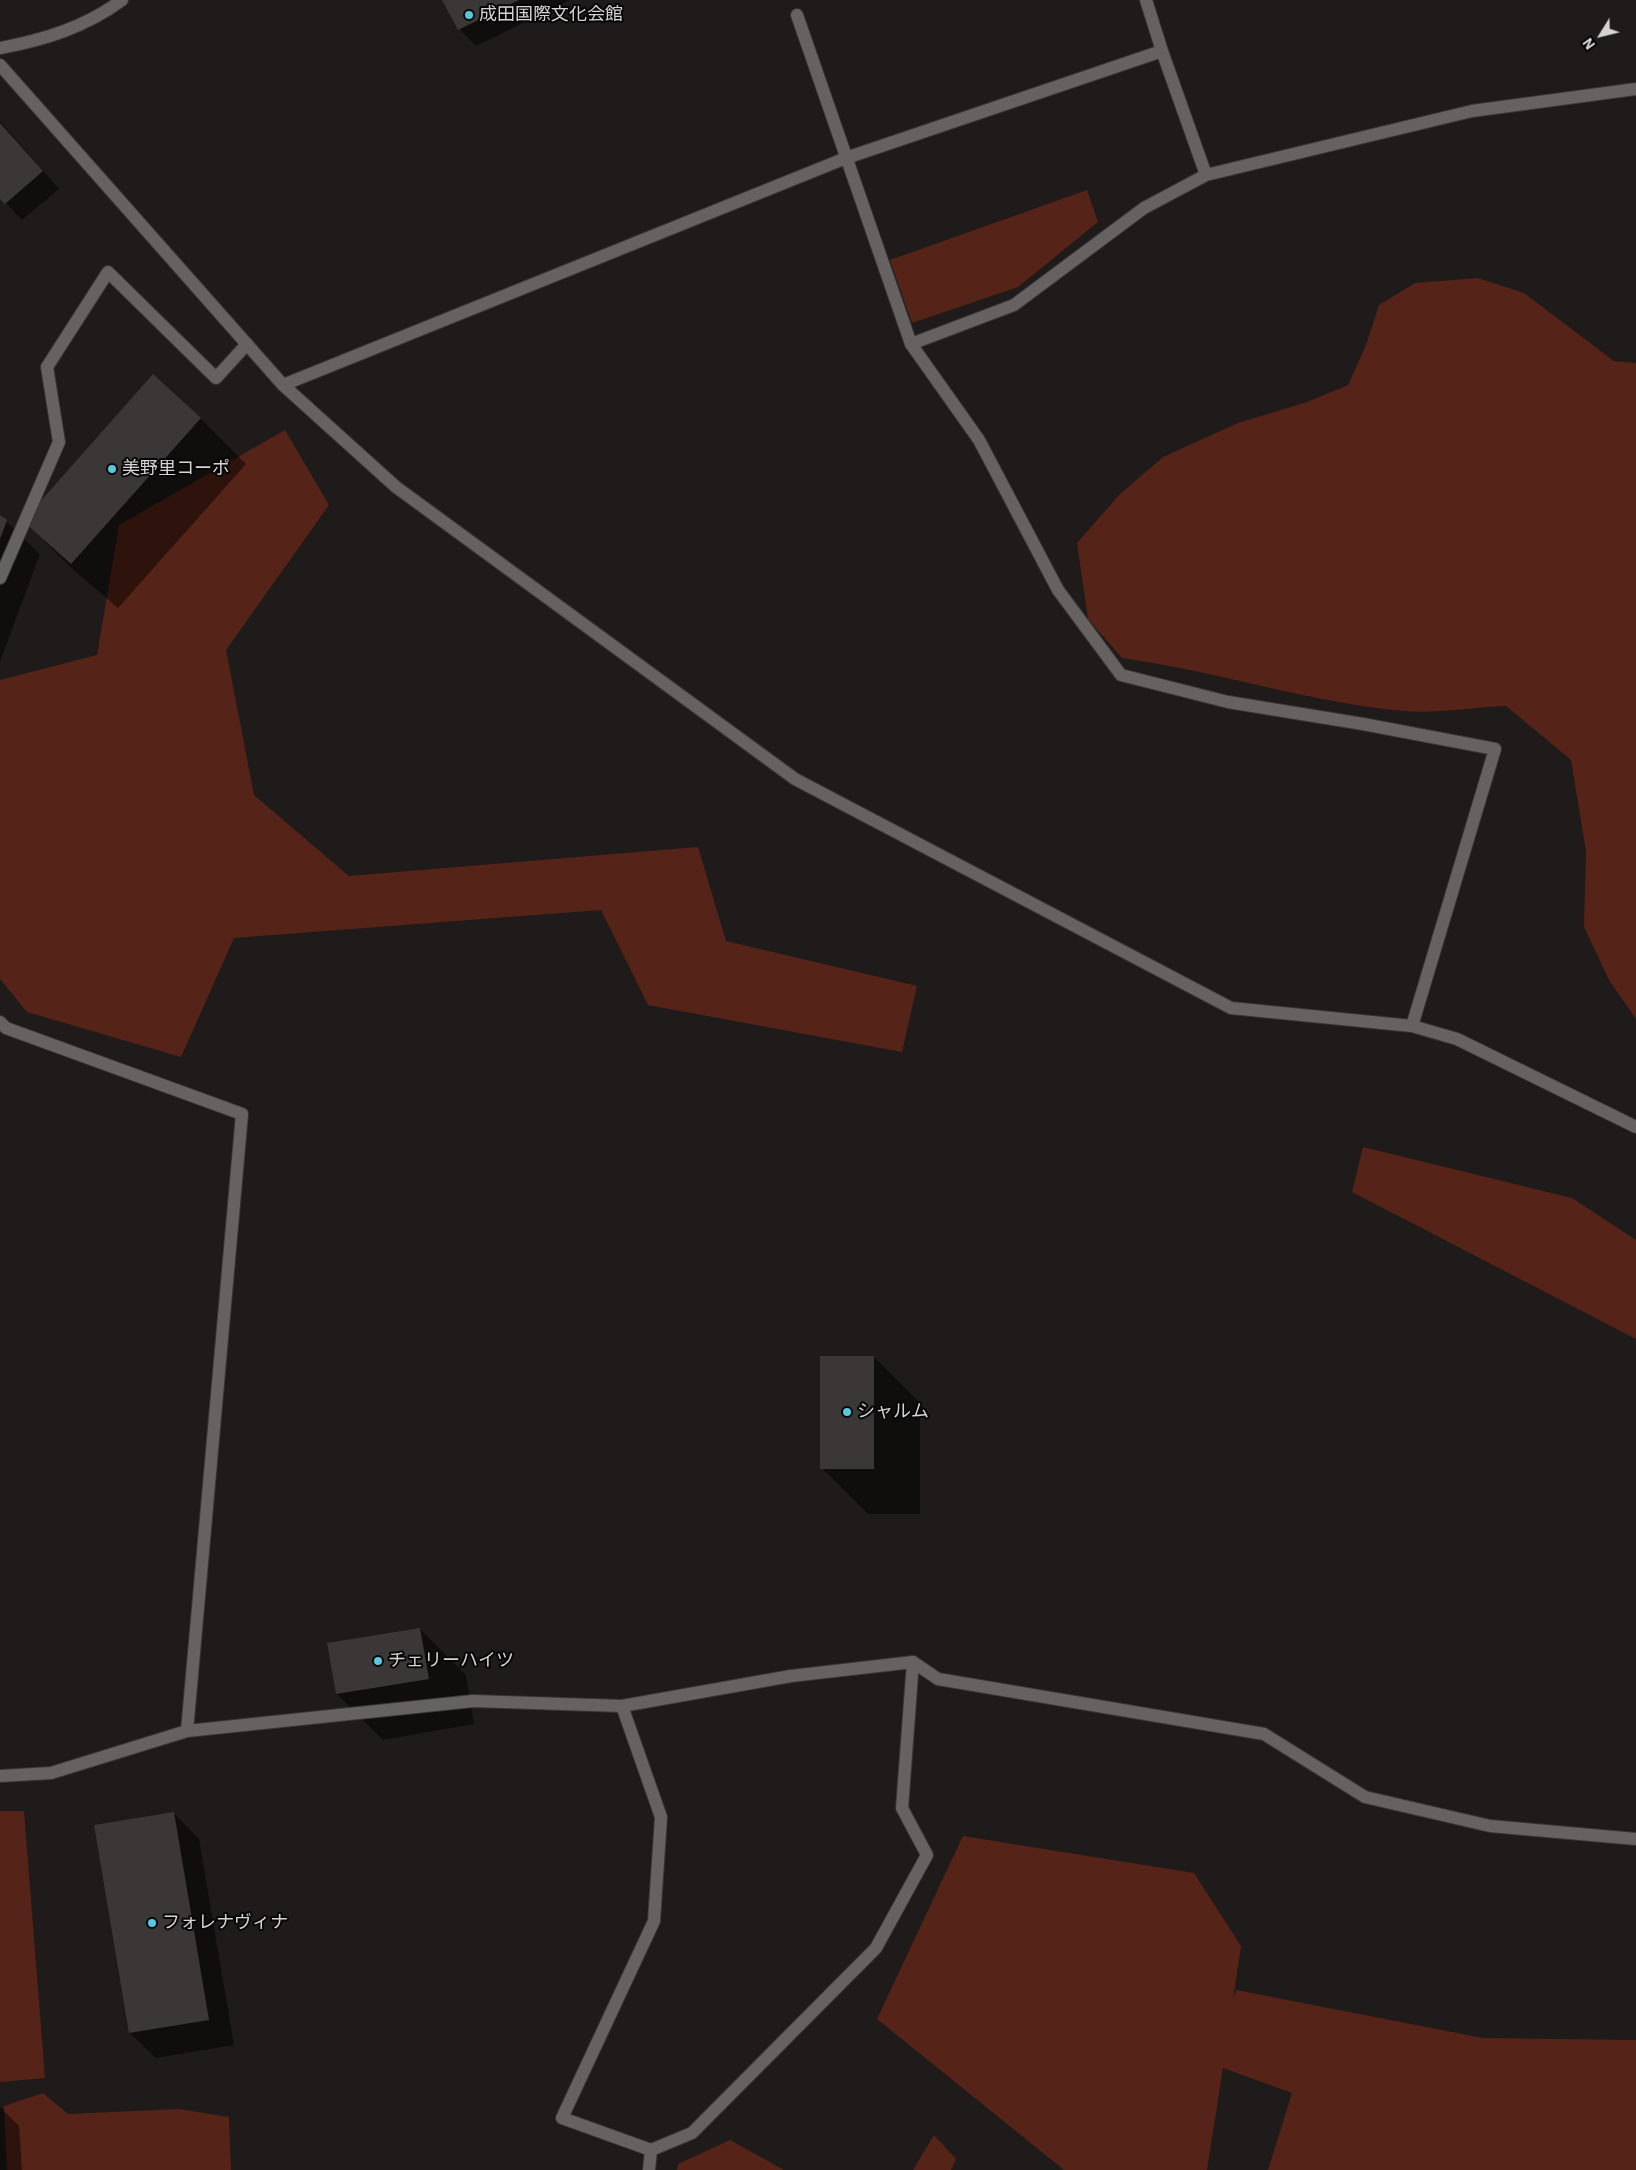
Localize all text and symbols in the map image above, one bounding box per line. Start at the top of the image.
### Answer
place label: 成田国際文化会館 [479,4,623,26]
marker: 成田国際文化会館 [463,9,475,21]
north arrow [1576,10,1626,60]
text: N [1579,34,1599,53]
place label: 美野里コーポ [122,458,230,480]
marker: 美野里コーポ [106,463,118,475]
place label: シャルム [857,1401,929,1423]
marker: シャルム [841,1406,853,1418]
place label: チェリーハイツ [388,1650,514,1672]
marker: チェリーハイツ [372,1655,384,1667]
place label: フォレナヴィナ [162,1912,288,1934]
marker: フォレナヴィナ [146,1917,158,1929]

